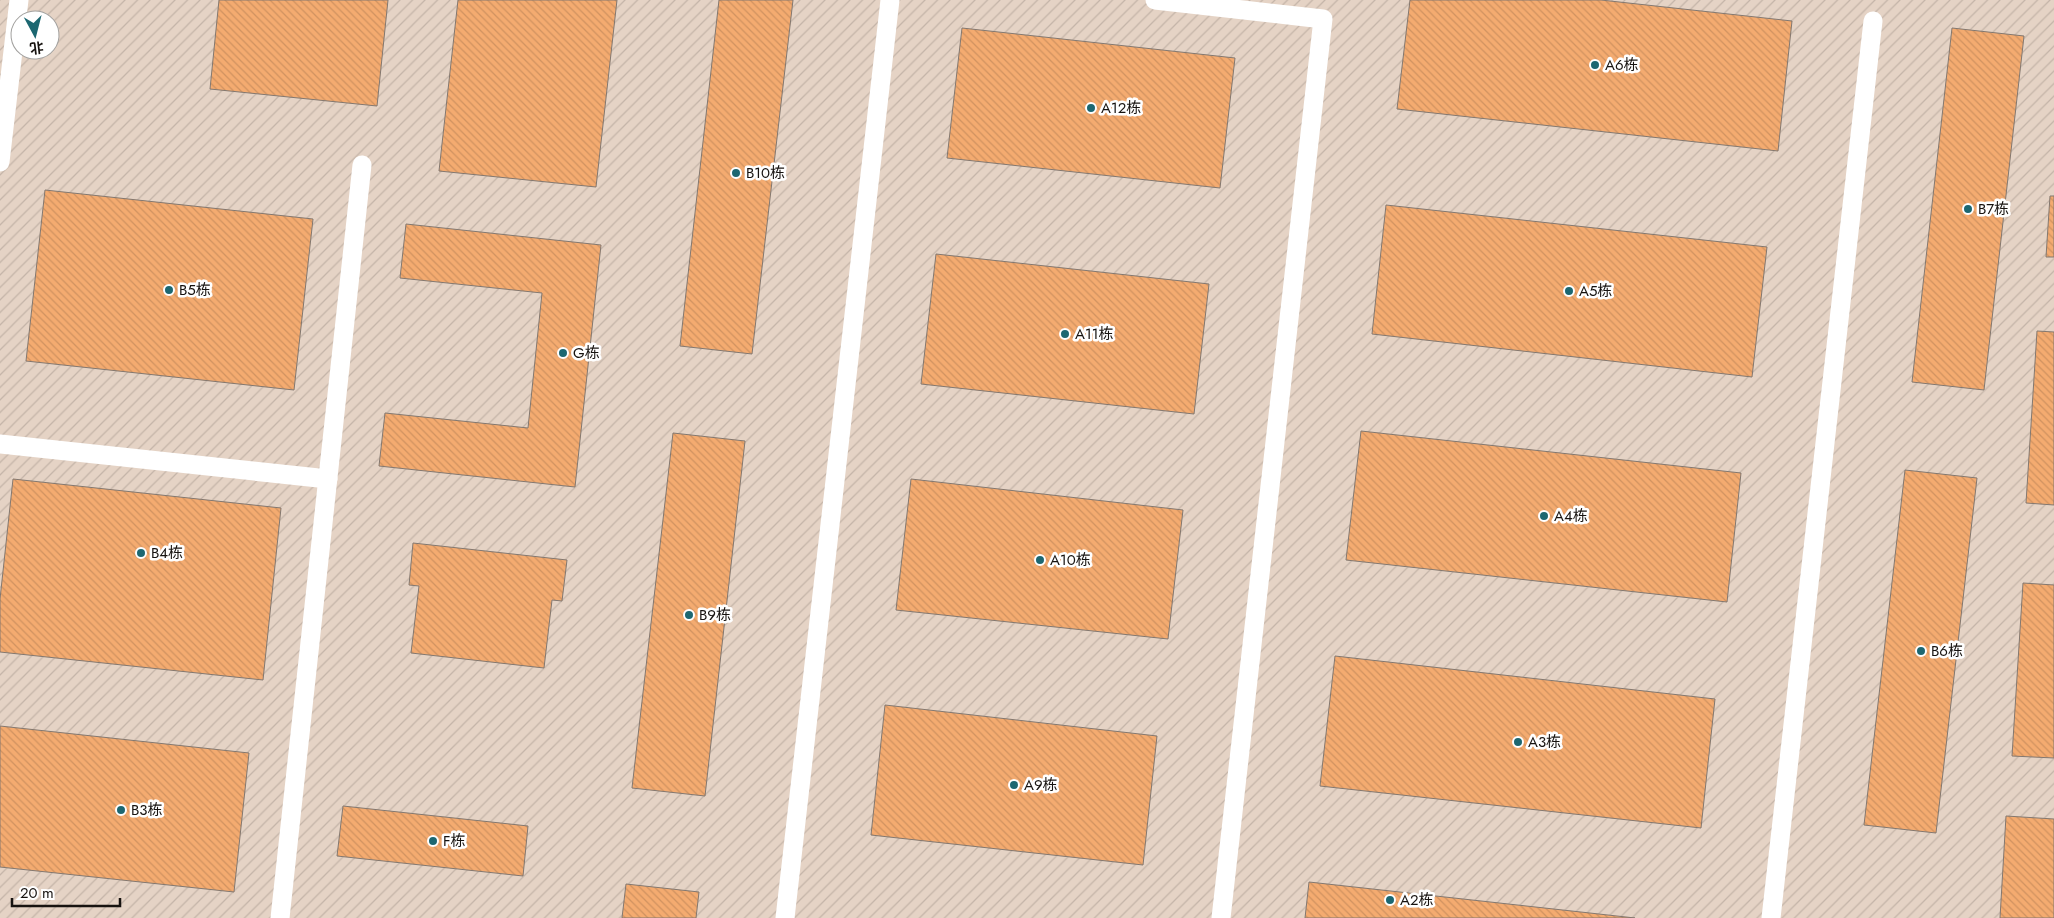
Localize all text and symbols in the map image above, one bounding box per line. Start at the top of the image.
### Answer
north arrow [10,10,60,60]
text: 北 [28,37,45,59]
place label: A6栋 [1605,54,1639,76]
marker: A6栋 [1589,59,1601,71]
place label: A12栋 [1101,97,1141,119]
marker: A12栋 [1085,102,1097,114]
place label: B10栋 [746,162,785,184]
marker: B10栋 [730,167,742,179]
place label: B7栋 [1978,198,2009,220]
marker: B7栋 [1962,203,1974,215]
place label: B5栋 [179,279,211,301]
place label: A5栋 [1579,280,1612,302]
marker: B5栋 [163,284,175,296]
marker: A5栋 [1563,285,1575,297]
place label: A11栋 [1075,323,1113,345]
marker: A11栋 [1059,328,1071,340]
place label: G栋 [573,342,600,364]
marker: G栋 [557,347,569,359]
place label: A4栋 [1554,505,1588,527]
marker: A4栋 [1538,510,1550,522]
place label: B4栋 [151,542,183,564]
marker: B4栋 [135,547,147,559]
place label: A10栋 [1050,549,1091,571]
marker: A10栋 [1034,554,1046,566]
place label: B9栋 [699,604,731,626]
marker: B9栋 [683,609,695,621]
place label: B6栋 [1931,640,1963,662]
marker: B6栋 [1915,645,1927,657]
place label: A3栋 [1528,731,1561,753]
marker: A3栋 [1512,736,1524,748]
place label: A9栋 [1024,774,1058,796]
marker: A9栋 [1008,779,1020,791]
place label: B3栋 [131,799,163,821]
marker: B3栋 [115,804,127,816]
place label: F栋 [443,830,466,852]
marker: F栋 [427,835,439,847]
scale bar [12,876,120,908]
text: 20 m [20,882,54,904]
place label: A2栋 [1400,889,1433,911]
marker: A2栋 [1384,894,1396,906]

